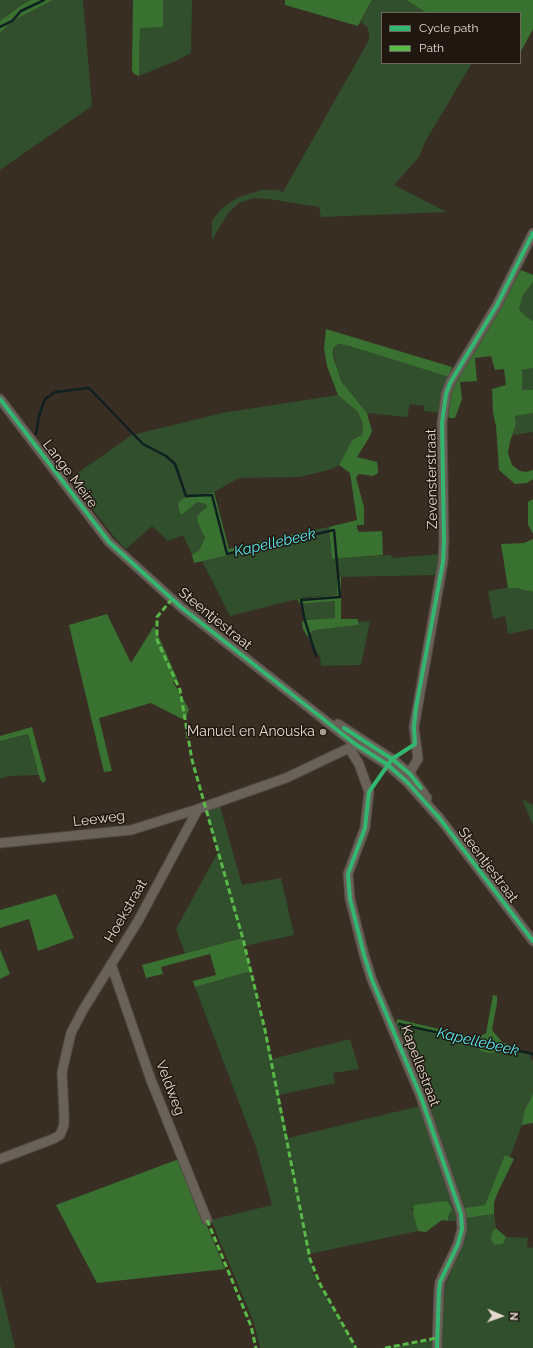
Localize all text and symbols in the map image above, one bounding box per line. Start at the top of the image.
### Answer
legend [381,12,521,64]
text: Cycle path [419,21,478,35]
text: Path [419,41,444,55]
street label: Zevensterstraat [423,428,441,530]
street label: Lange Meire [39,437,101,511]
water label: Kapellebeek [232,525,318,561]
street label: Steentjestraat [175,584,255,654]
place label: Manuel en Anouska [187,724,315,740]
marker: Manuel en Anouska [318,727,328,737]
street label: Leeweg [72,807,126,831]
street label: Steentjestraat [454,824,522,906]
street label: Hoekstraat [101,876,151,946]
street label: Kapellestraat [397,1023,443,1109]
water label: Kapellebeek [435,1024,521,1060]
street label: Veldweg [152,1058,188,1118]
north arrow [481,1296,521,1336]
text: N [507,1312,520,1321]

